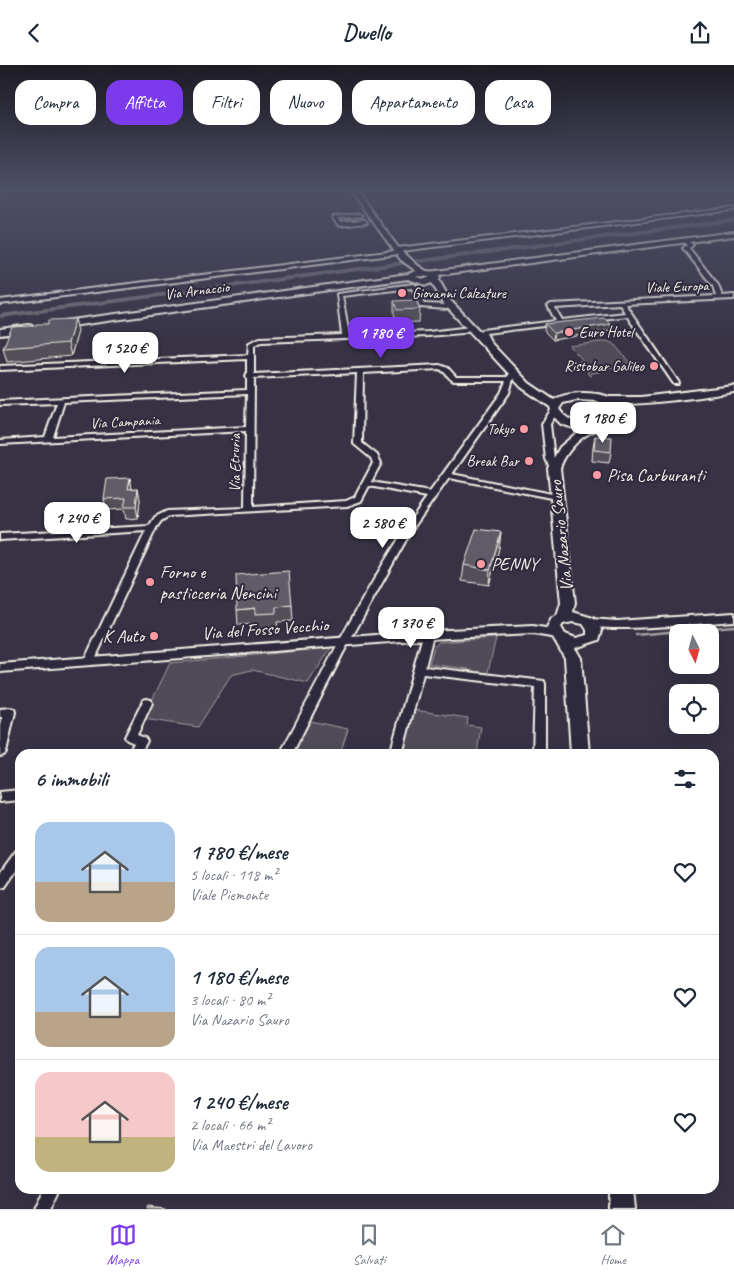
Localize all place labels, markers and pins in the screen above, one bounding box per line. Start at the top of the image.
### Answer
place label: Giovanni Calzature [412,284,507,303]
marker: Giovanni Calzature [396,287,408,299]
pin: 1 780 € [335,317,427,359]
place label: Euro Hotel [579,323,635,342]
marker: Euro Hotel [563,326,575,338]
pin: 1 520 € [79,331,171,374]
place label: Ristobar Galileo [564,357,645,376]
marker: Ristobar Galileo [648,360,660,372]
pin: 1 180 € [557,401,649,444]
place label: Tokyo [487,420,516,439]
marker: Tokyo [518,423,530,435]
place label: Break Bar [467,452,521,471]
marker: Break Bar [523,455,535,467]
place label: Pisa Carburanti [607,464,707,486]
marker: Pisa Carburanti [591,469,603,481]
pin: 1 240 € [31,501,123,544]
pin: 2 580 € [337,507,429,549]
place label: PENNY [491,553,542,575]
marker: PENNY [475,558,487,570]
place label: Forno e pasticceria Nencini [160,561,279,604]
marker: Forno e pasticceria Nencini [144,576,156,588]
pin: 1 370 € [365,607,457,649]
place label: K Auto [103,625,146,647]
marker: K Auto [148,630,160,642]

